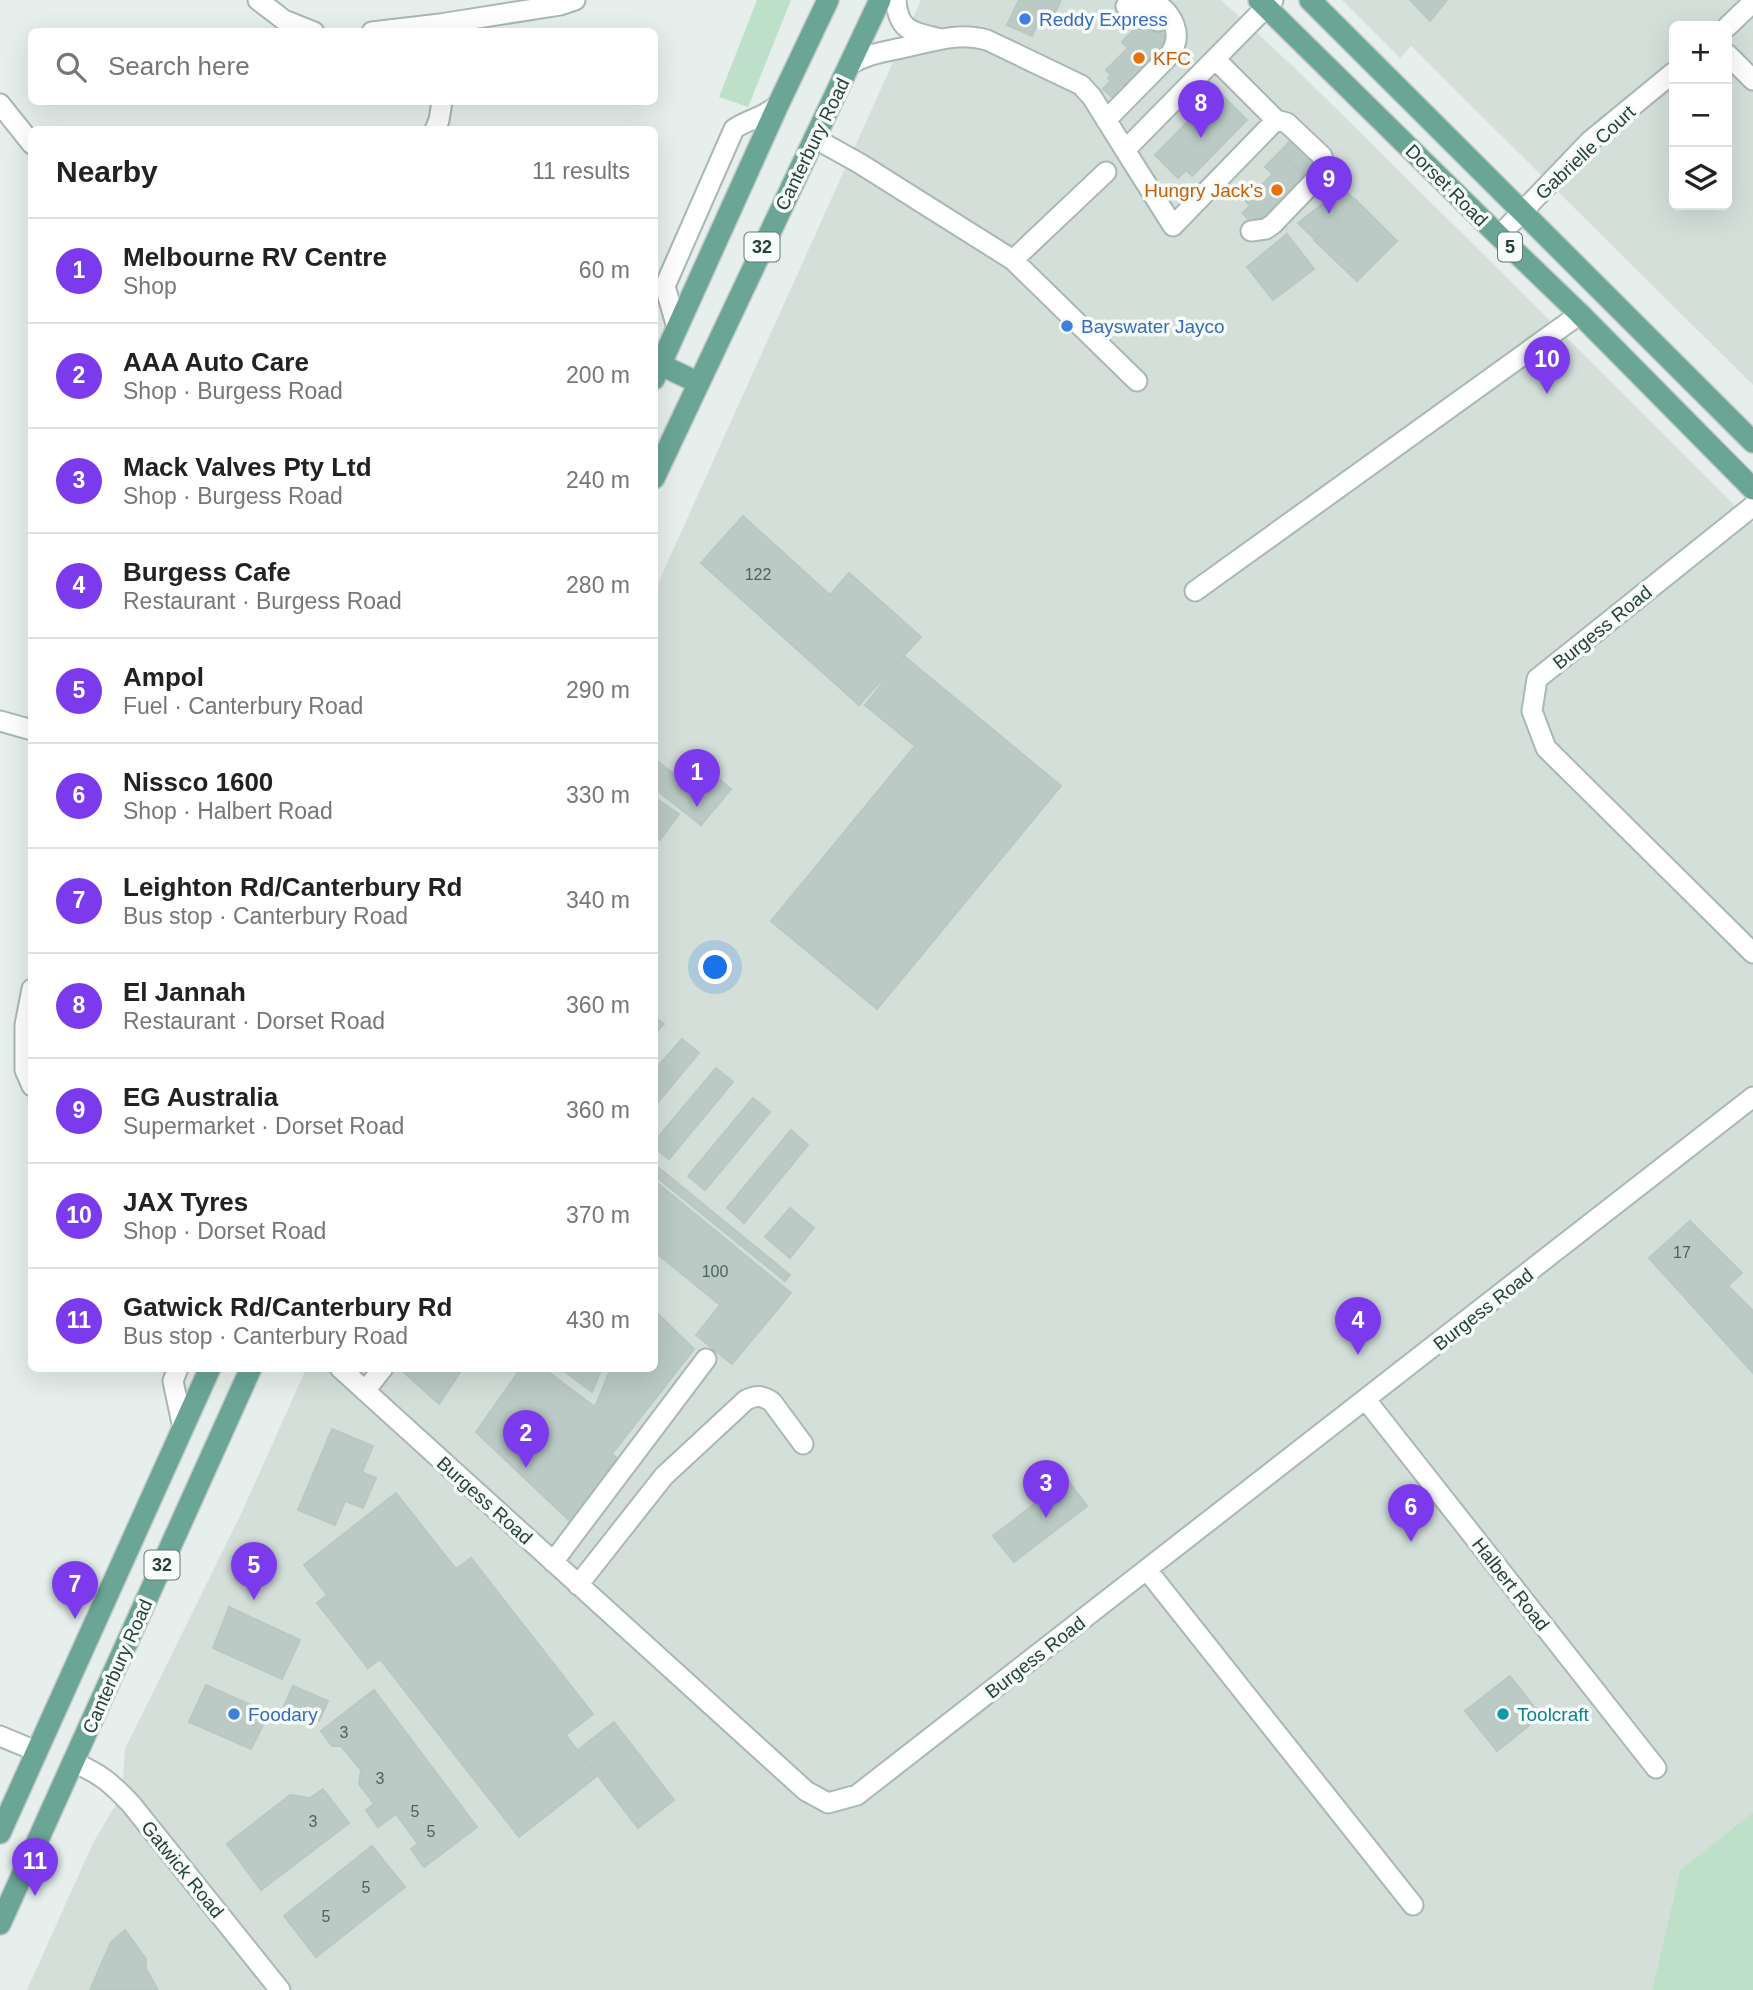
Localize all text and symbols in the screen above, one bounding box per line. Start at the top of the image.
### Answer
place label: Reddy Express [1039,9,1168,30]
marker: Reddy Express [1017,11,1033,27]
map controls [1669,21,1732,210]
button: + [1669,21,1732,84]
search box [28,28,658,105]
icon: search [52,48,90,86]
place label: KFC [1153,48,1191,69]
marker: KFC [1131,50,1147,66]
text: Search here [108,51,250,81]
street label: Canterbury Road [771,75,854,214]
pin: 8 [1178,80,1224,138]
button: − [1669,84,1732,147]
street label: Gabrielle Court [1531,101,1640,204]
street label: Dorset Road [1402,140,1492,230]
button: layers [1669,147,1732,210]
text: Nearby [56,155,158,188]
pin: 9 [1306,156,1352,214]
text: 11 results [532,158,630,184]
place label: Hungry Jack's [1144,180,1263,201]
marker: Hungry Jack's [1269,182,1285,198]
road number: 32 [744,232,780,262]
road number: 5 [1498,232,1522,262]
text: Melbourne RV Centre [123,242,387,272]
text: 1 [73,257,85,283]
text: 60 m [579,257,630,283]
text: Shop [123,273,177,299]
place label: Bayswater Jayco [1081,316,1225,337]
marker: Bayswater Jayco [1059,318,1075,334]
pin: 10 [1524,336,1570,394]
text: AAA Auto Care [123,347,309,377]
text: 2 [73,362,85,388]
text: 200 m [566,362,630,388]
text: Shop · Burgess Road [123,378,343,404]
text: Mack Valves Pty Ltd [123,452,372,482]
text: 3 [73,467,85,493]
text: 240 m [566,467,630,493]
text: Shop · Burgess Road [123,483,343,509]
text: Burgess Cafe [123,557,291,587]
house number: 122 [745,566,771,583]
text: 4 [73,572,85,598]
text: 280 m [566,572,630,598]
street label: Burgess Road [1549,581,1656,673]
text: Restaurant · Burgess Road [123,588,402,614]
text: Ampol [123,662,204,692]
text: 5 [73,677,85,703]
text: 290 m [566,677,630,703]
text: Fuel · Canterbury Road [123,693,363,719]
pin: 1 [674,749,720,807]
text: Nissco 1600 [123,767,273,797]
text: 6 [73,782,85,808]
text: 330 m [566,782,630,808]
text: Shop · Halbert Road [123,798,333,824]
text: Leighton Rd/Canterbury Rd [123,872,462,902]
text: 7 [73,887,85,913]
text: 340 m [566,887,630,913]
text: Bus stop · Canterbury Road [123,903,408,929]
your location [698,950,732,984]
text: El Jannah [123,977,246,1007]
text: 8 [73,992,85,1018]
text: 360 m [566,992,630,1018]
text: Restaurant · Dorset Road [123,1008,385,1034]
text: EG Australia [123,1082,278,1112]
text: 9 [73,1097,85,1123]
text: 360 m [566,1097,630,1123]
text: Supermarket · Dorset Road [123,1113,404,1139]
text: JAX Tyres [123,1187,248,1217]
text: 10 [66,1202,92,1228]
text: 370 m [566,1202,630,1228]
text: Shop · Dorset Road [123,1218,326,1244]
house number: 17 [1673,1244,1691,1261]
house number: 100 [702,1263,728,1280]
street label: Burgess Road [1429,1264,1537,1355]
text: Gatwick Rd/Canterbury Rd [123,1292,452,1322]
pin: 4 [1335,1297,1381,1355]
text: 11 [67,1307,91,1333]
text: 430 m [566,1307,630,1333]
text: Bus stop · Canterbury Road [123,1323,408,1349]
pin: 2 [503,1410,549,1468]
street label: Burgess Road [433,1452,536,1548]
pin: 3 [1023,1460,1069,1518]
pin: 6 [1388,1484,1434,1542]
street label: Halbert Road [1468,1534,1553,1635]
pin: 5 [231,1542,277,1600]
road number: 32 [144,1550,180,1580]
pin: 7 [52,1561,98,1619]
street label: Canterbury Road [78,1596,156,1737]
street label: Burgess Road [981,1612,1089,1703]
place label: Foodary [248,1704,318,1725]
place label: Toolcraft [1517,1704,1590,1725]
marker: Foodary [226,1706,242,1722]
marker: Toolcraft [1495,1706,1511,1722]
house number: 3 [340,1724,349,1741]
house number: 3 [376,1770,385,1787]
house number: 5 [411,1803,420,1820]
house number: 3 [309,1813,318,1830]
street label: Gatwick Road [137,1817,228,1922]
house number: 5 [427,1823,436,1840]
pin: 11 [12,1838,58,1896]
house number: 5 [362,1879,371,1896]
house number: 5 [322,1908,331,1925]

